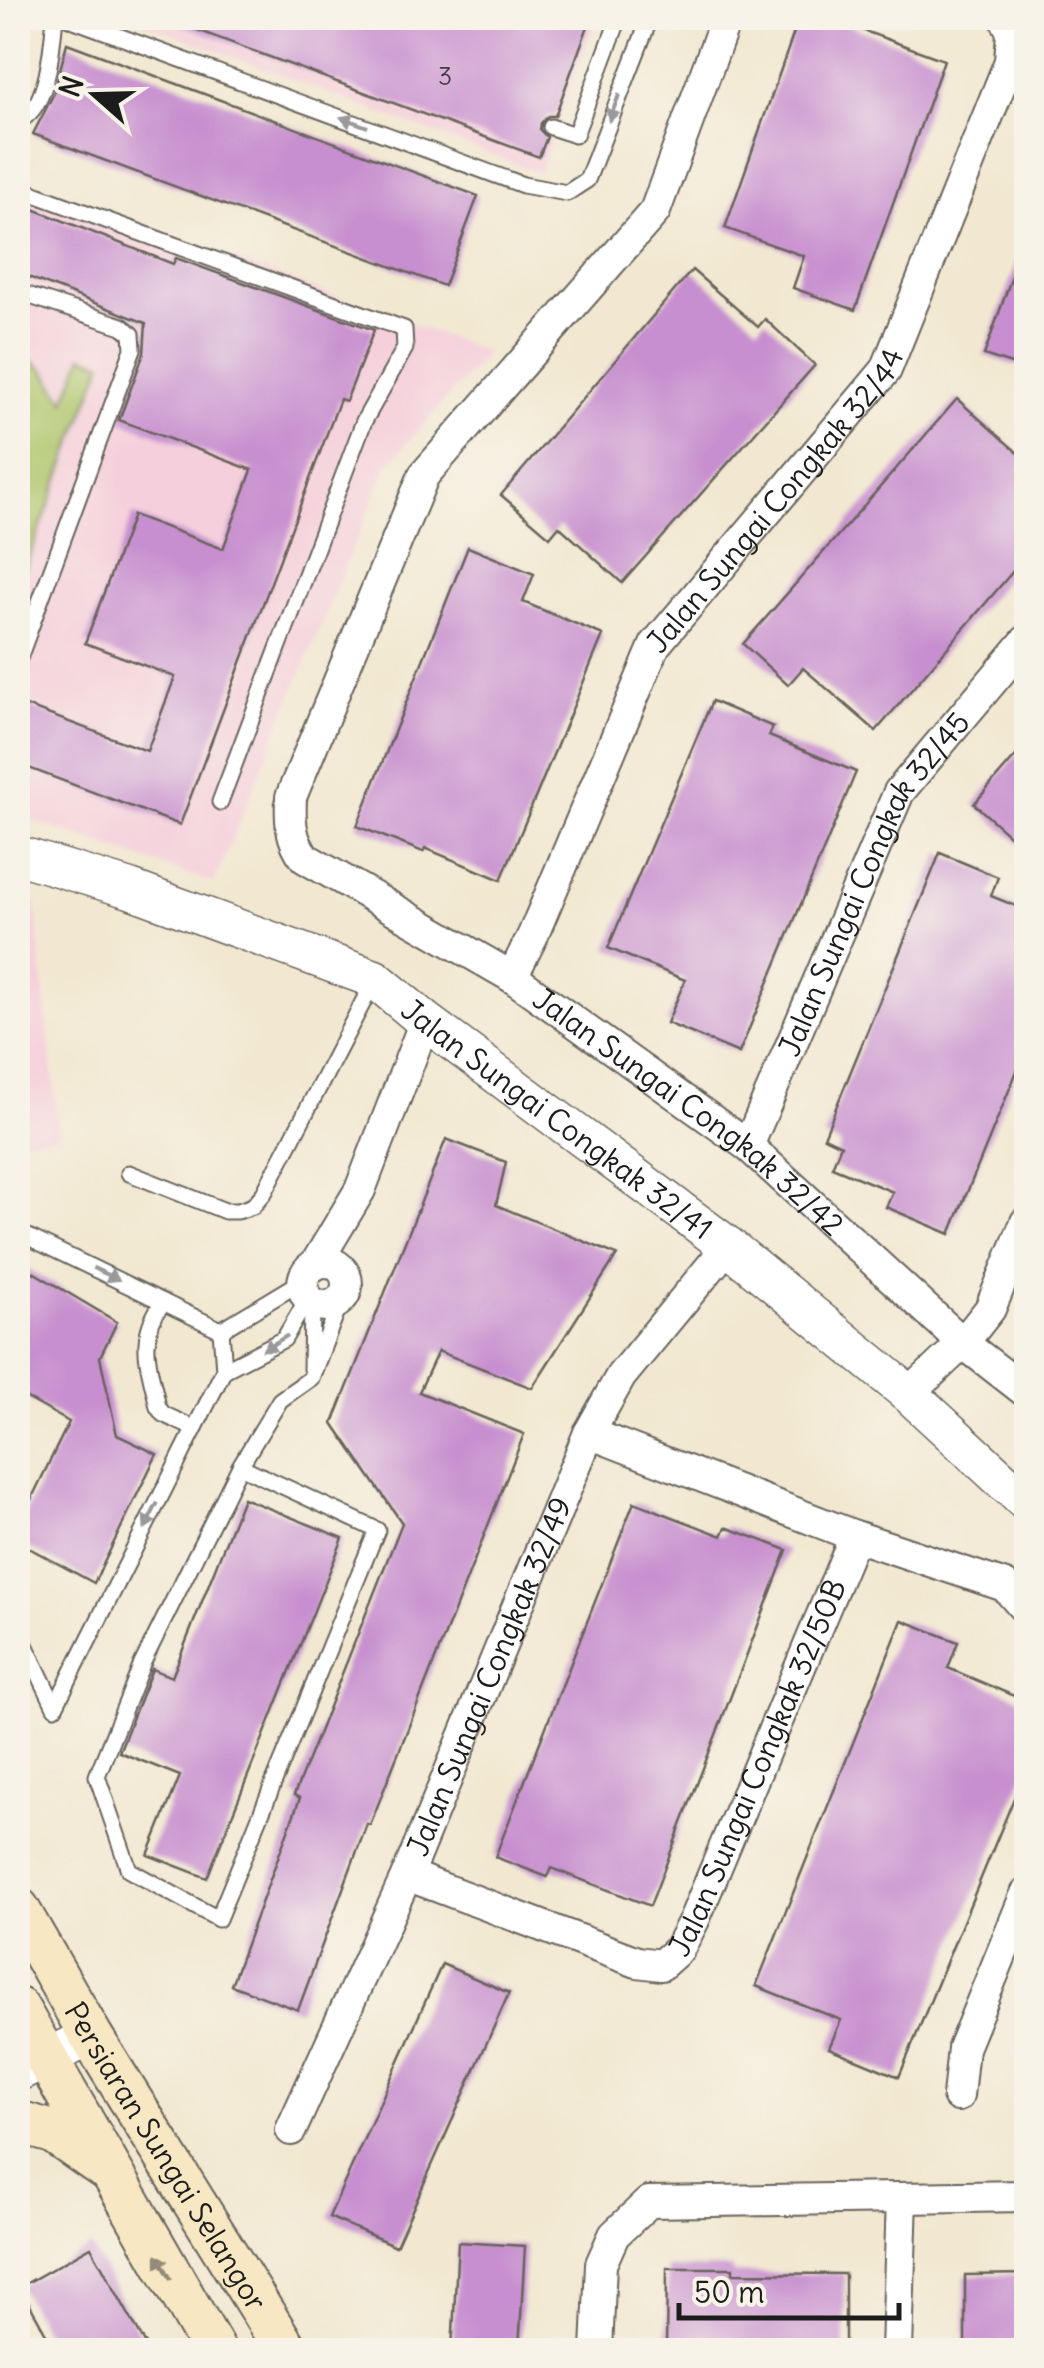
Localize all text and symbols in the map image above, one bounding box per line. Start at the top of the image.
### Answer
north arrow [45,45,145,145]
house number: 3 [438,60,452,92]
text: N [51,71,92,102]
one-way arrow [606,94,622,124]
one-way arrow [339,114,369,130]
street label: Jalan Sungai Congkak 32/44 [638,343,912,660]
street label: Jalan Sungai Congkak 32/45 [770,704,977,1062]
street label: Jalan Sungai Congkak 32/42 [526,979,852,1244]
street label: Jalan Sungai Congkak 32/41 [394,991,720,1247]
one-way arrow [91,1266,120,1283]
one-way arrow [261,1334,289,1351]
street label: Jalan Sungai Congkak 32/49 [398,1491,580,1861]
one-way arrow [143,1502,160,1531]
street label: Jalan Sungai Congkak 32/50B [660,1573,854,1962]
street label: Persiaran Sungai Selangor [56,1995,276,2317]
one-way arrow [156,2253,173,2281]
scale bar [679,2258,899,2320]
text: 50 m [694,2273,764,2311]

